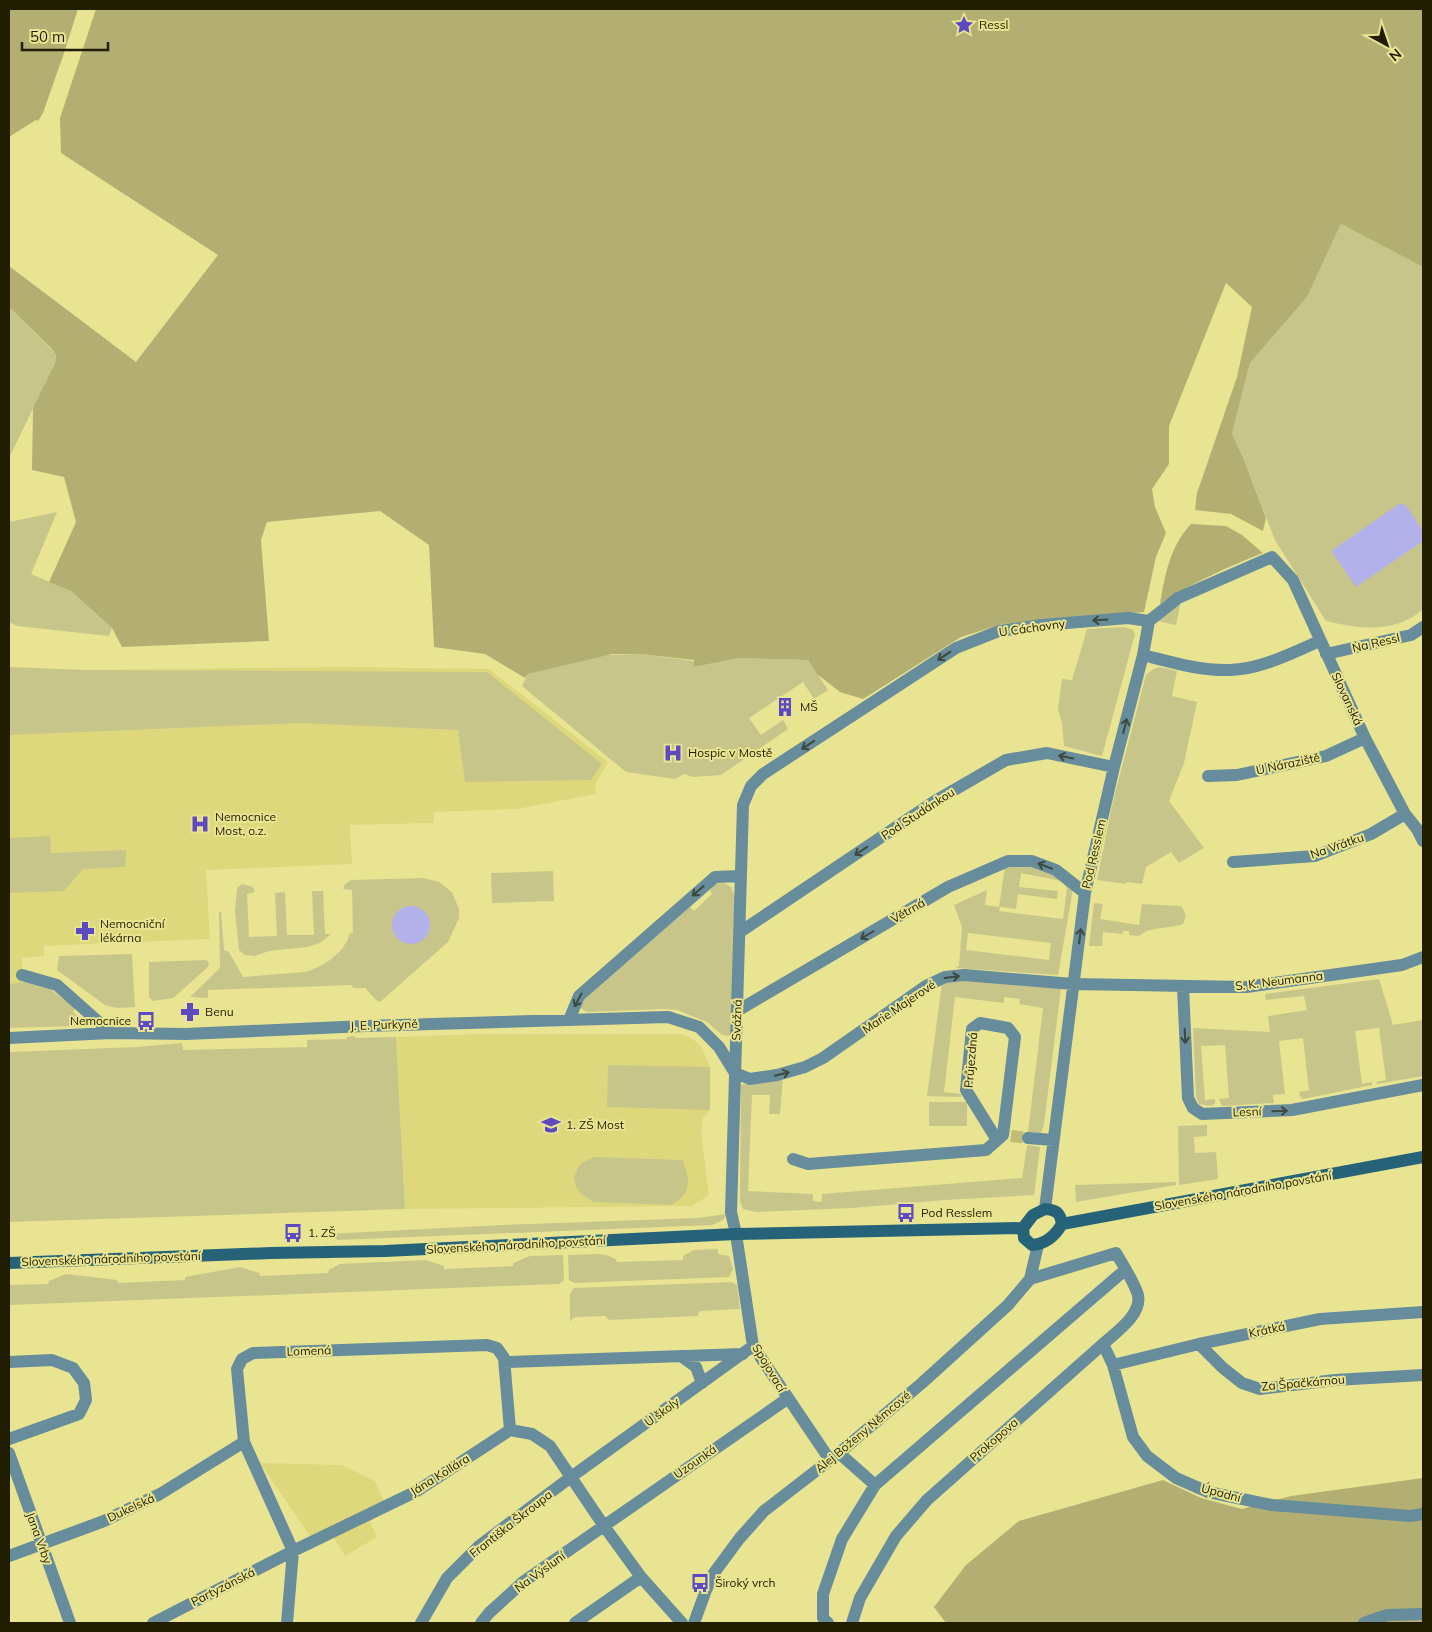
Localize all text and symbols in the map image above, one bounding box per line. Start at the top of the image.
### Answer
place icon: Ressl [953,14,975,36]
place label: Ressl [979,17,1008,32]
scale bar [22,20,109,52]
north arrow [1362,20,1412,70]
text: 50 m [30,27,65,46]
text: N [1386,45,1405,65]
street label: U Cáchovny [998,615,1067,640]
one-way arrow [1093,616,1109,625]
street label: Na Ressl [1350,630,1401,655]
one-way arrow [937,651,951,661]
street label: Slovanská [1329,670,1366,728]
building icon: MŠ [774,696,796,718]
place label: MŠ [800,699,818,714]
one-way arrow [1120,718,1130,734]
one-way arrow [801,740,815,750]
hospital icon: Hospic v Mostě [662,742,684,764]
place label: Hospic v Mostě [688,745,772,760]
street label: U Náraziště [1254,749,1321,778]
one-way arrow [1059,751,1075,761]
street label: Pod Studánkou [878,784,957,843]
place label: Nemocnice Most, o.z. [215,809,276,838]
hospital icon: Nemocnice Most, o.z. [189,813,211,835]
street label: Pod Resslem [1078,817,1109,890]
street label: Na Vrátku [1308,829,1366,862]
one-way arrow [854,846,868,856]
one-way arrow [1038,861,1054,870]
one-way arrow [692,886,705,897]
street label: Větrná [888,895,928,926]
place label: Nemocniční lékárna [100,916,166,945]
pharmacy icon: Nemocniční lékárna [74,920,96,942]
one-way arrow [1075,928,1085,944]
one-way arrow [861,930,875,940]
street label: S. K. Neumanna [1234,968,1324,993]
one-way arrow [943,972,959,982]
street label: Marie Majerové [859,977,938,1037]
one-way arrow [573,992,583,1007]
street label: Svážná [728,999,745,1041]
pharmacy icon: Benu [179,1001,201,1023]
place label: Benu [205,1004,234,1019]
bus stop icon: Nemocnice [135,1010,157,1032]
place label: Nemocnice [70,1013,131,1028]
street label: J. E. Purkyně [350,1016,418,1033]
one-way arrow [1180,1027,1190,1043]
street label: Průjezdná [961,1031,980,1088]
one-way arrow [773,1068,789,1078]
street label: Lesní [1232,1103,1263,1119]
one-way arrow [1272,1106,1288,1115]
school or university icon: 1. ZŠ Most [540,1114,562,1136]
place label: 1. ZŠ Most [566,1117,624,1132]
street label: Slovenského národního povstání [1153,1167,1334,1213]
bus stop icon: Pod Resslem [895,1202,917,1224]
place label: Pod Resslem [921,1205,992,1220]
bus stop icon: 1. ZŠ [282,1222,304,1244]
place label: 1. ZŠ [308,1225,336,1240]
street label: Slovenského národního povstání [426,1232,607,1257]
street label: Slovenského národního povstání [21,1248,202,1269]
street label: Krátká [1247,1318,1286,1341]
street label: Spojovací [749,1341,790,1395]
street label: Lomená [286,1342,332,1359]
street label: Za Špačkárnou [1261,1371,1345,1394]
street label: Alej Boženy Němcové [812,1387,913,1476]
street label: U školy [641,1393,683,1429]
street label: Prokopova [966,1415,1021,1465]
street label: Uzounká [670,1441,719,1482]
street label: Jána Kollára [407,1450,472,1499]
street label: Úpadní [1200,1480,1244,1505]
street label: Františka Škroupa [466,1487,555,1561]
street label: Dukelská [105,1490,157,1525]
street label: Jana Vrby [23,1510,56,1566]
street label: Na Výsluní [511,1547,569,1595]
street label: Partyzánská [188,1564,257,1609]
bus stop icon: Široký vrch [689,1572,711,1594]
place label: Široký vrch [715,1575,776,1590]

